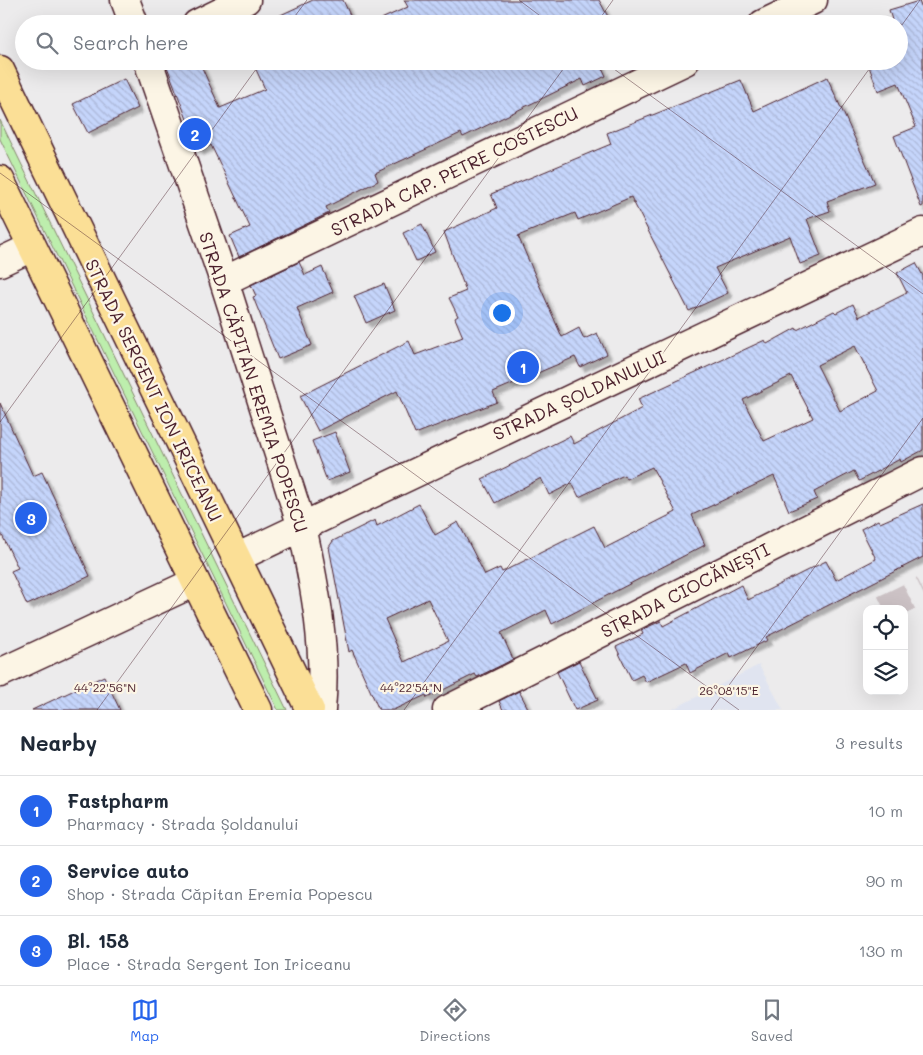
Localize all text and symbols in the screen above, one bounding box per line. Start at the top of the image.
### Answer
search box [15,15,908,70]
icon: search [33,29,61,57]
text: Search here [73,30,189,55]
street label: STRADA CAP. PETRE COSTESCU [327,101,581,241]
pin: 2 [179,115,211,153]
street label: STRADA CĂPITAN EREMIA POPESCU [194,229,314,535]
street label: STRADA SERGENT ION IRICEANU [80,255,228,525]
your location [489,300,515,326]
street label: STRADA ȘOLDANULUI [489,344,669,446]
pin: 1 [507,348,539,386]
pin: 3 [15,499,47,537]
street label: STRADA CIOCĂNEȘTI [596,537,774,643]
map controls [863,605,908,695]
button: locate [863,605,908,650]
button: layers [863,650,908,695]
text: 44°22'56"N [74,679,136,695]
text: 44°22'54"N [380,679,442,695]
text: 26°08'15"E [699,682,759,698]
text: Nearby [20,729,97,756]
text: 3 results [835,732,903,753]
text: Fastpharm [67,788,169,813]
text: 1 [32,800,40,821]
text: 10 m [868,800,903,821]
text: Pharmacy · Strada Șoldanului [67,813,299,834]
text: Service auto [67,858,189,883]
text: 2 [32,870,40,891]
text: 90 m [866,870,903,891]
text: Shop · Strada Căpitan Eremia Popescu [67,883,373,904]
text: Bl. 158 [67,928,129,953]
text: 3 [31,940,41,961]
text: 130 m [859,940,903,961]
text: Place · Strada Sergent Ion Iriceanu [67,953,351,974]
tab: Map [130,996,159,1045]
tab: Directions [419,996,491,1045]
tab: Saved [751,996,793,1045]

